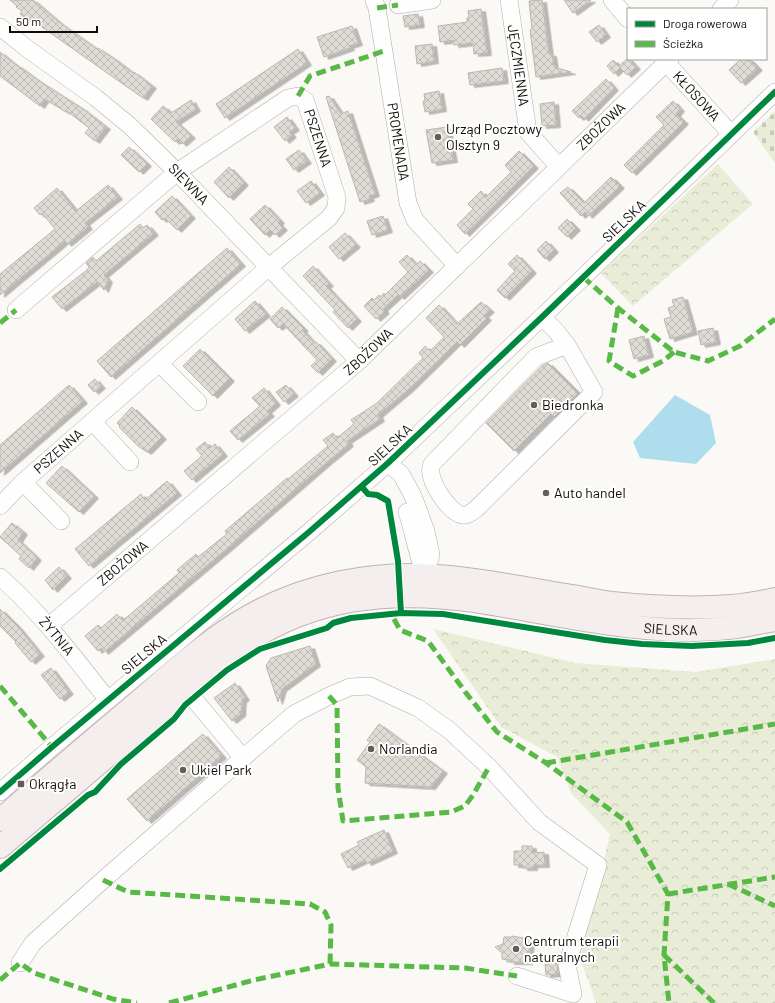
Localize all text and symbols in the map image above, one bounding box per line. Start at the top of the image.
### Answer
scale bar [10,8,97,34]
legend [627,8,767,60]
text: 50 m [16,14,41,28]
text: Droga rowerowa [663,16,747,30]
street label: JĘCZMIENNA [505,23,533,108]
text: Ścieżka [663,36,703,50]
street label: KŁOSOWA [670,67,724,125]
street label: ZBOŻOWA [573,98,629,153]
street label: PROMENADA [384,101,413,182]
street label: PSZENNA [301,107,336,169]
place label: Urząd Pocztowy Olsztyn 9 [446,120,542,153]
marker: Urząd Pocztowy Olsztyn 9 [433,132,443,142]
street label: SIEWNA [165,160,213,208]
street label: SIELSKA [598,195,649,245]
street label: ZBOŻOWA [340,324,396,378]
place label: Biedronka [542,396,604,413]
marker: Biedronka [529,400,539,410]
street label: SIELSKA [364,420,416,469]
street label: PSZENNA [30,424,86,477]
place label: Auto handel [554,484,626,501]
marker: Auto handel [541,488,551,498]
street label: ZBOŻOWA [94,536,151,589]
street label: ŻYTNIA [36,613,78,659]
street label: SIELSKA [643,619,698,638]
street label: SIELSKA [118,629,170,677]
place label: Norlandia [379,740,437,757]
marker: Norlandia [366,744,376,754]
place label: Ukiel Park [191,761,252,778]
marker: Ukiel Park [178,765,188,775]
place label: Okrągła [29,775,76,792]
marker: Okrągła [16,779,26,789]
place label: Centrum terapii naturalnych [524,932,619,965]
marker: Centrum terapii naturalnych [511,944,521,954]

